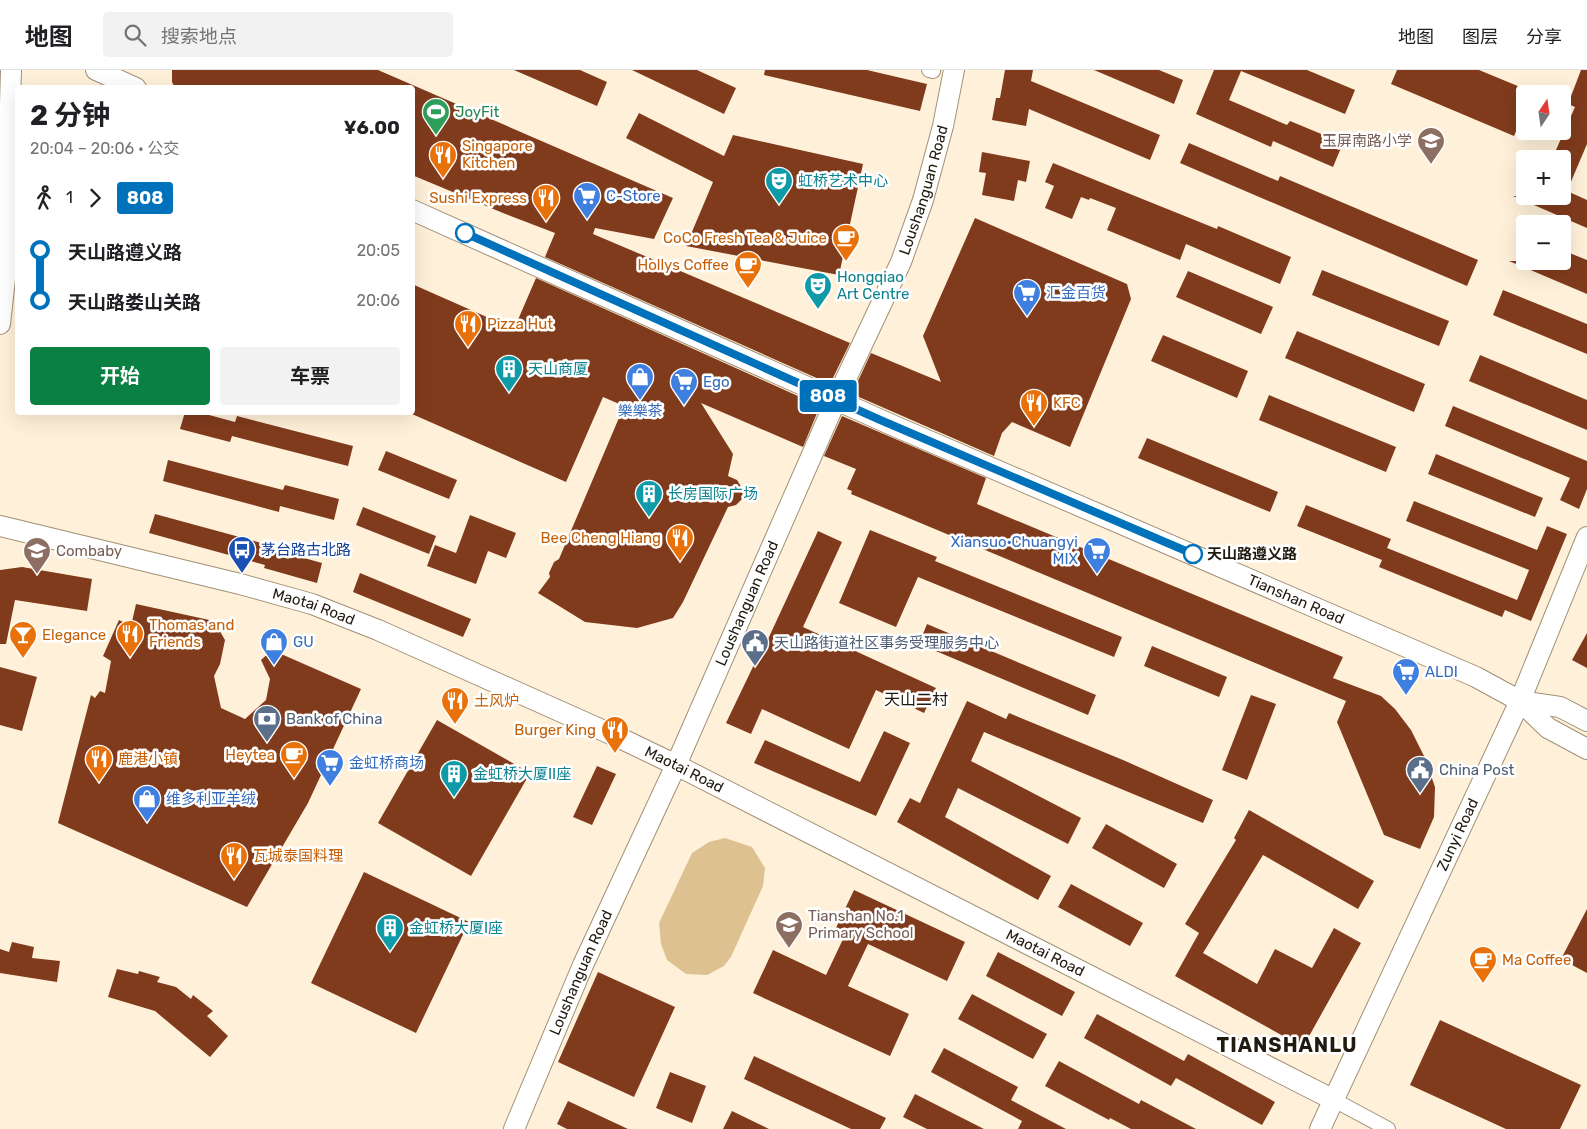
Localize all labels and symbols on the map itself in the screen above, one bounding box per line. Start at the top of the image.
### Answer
north arrow [1516,85,1571,140]
sports icon: JoyFit [421,97,451,136]
place label: JoyFit [455,103,499,121]
street label: Loushanguan Road [895,123,952,257]
school or university icon: 玉屏南路小学 [1416,126,1446,165]
place label: 玉屏南路小学 [1322,132,1412,150]
place label: Singapore Kitchen [462,137,533,172]
restaurant icon: Singapore Kitchen [428,140,458,179]
theatre icon: 虹桥艺术中心 [764,166,794,205]
place label: 虹桥艺术中心 [798,172,888,190]
supermarket icon: C-Store [572,181,602,220]
restaurant icon: Sushi Express [531,183,561,222]
place label: C-Store [606,187,661,205]
place label: Sushi Express [429,189,527,207]
unlabelled marker [455,223,475,243]
cafe icon: CoCo Fresh Tea & Juice [831,223,861,262]
place label: CoCo Fresh Tea & Juice [663,229,827,247]
cafe icon: Hollys Coffee [733,250,763,289]
place label: Hollys Coffee [637,256,729,274]
place label: Hongqiao Art Centre [837,268,909,303]
theatre icon: Hongqiao Art Centre [803,271,833,310]
supermarket icon: 汇金百货 [1012,278,1042,317]
place label: 汇金百货 [1046,284,1106,302]
restaurant icon: Pizza Hut [453,309,483,348]
place label: Pizza Hut [487,315,553,333]
building icon: 天山商厦 [494,354,524,393]
place label: 天山商厦 [528,360,588,378]
shop icon: 樂樂茶 [625,362,655,401]
supermarket icon: Ego [669,367,699,406]
place label: Ego [703,373,730,391]
line badge: 808 [799,380,857,412]
restaurant icon: KFC [1019,388,1049,427]
place label: KFC [1053,394,1081,412]
place label: 樂樂茶 [617,402,663,420]
building icon: 长房国际广场 [634,479,664,518]
place label: 长房国际广场 [668,485,758,503]
restaurant icon: Bee Cheng Hiang [665,523,695,562]
place label: Bee Cheng Hiang [541,529,661,547]
place label: Xiansuo·Chuangyi MIX [951,533,1078,568]
bus stop icon: 茅台路古北路 [227,535,257,574]
school or university icon: Combaby [22,536,52,575]
supermarket icon: Xiansuo·Chuangyi MIX [1082,536,1112,575]
street label: Loushanguan Road [712,538,782,669]
place label: 茅台路古北路 [261,541,351,559]
place label: Combaby [56,542,122,560]
marker: 天山路遵义路 [1183,544,1203,564]
place label: 天山路遵义路 [1207,545,1297,563]
street label: Tianshan Road [1245,571,1347,628]
street label: Maotai Road [271,584,357,629]
place label: Thomas and Friends [149,616,234,651]
restaurant icon: Thomas and Friends [115,619,145,658]
bar icon: Elegance [8,620,38,659]
place label: Elegance [42,626,106,644]
shop icon: GU [259,627,289,666]
public building icon: 天山路街道社区事务受理服务中心 [740,628,770,667]
place label: GU [293,633,314,651]
place label: 天山路街道社区事务受理服务中心 [774,634,999,652]
supermarket icon: ALDI [1391,657,1421,696]
place label: ALDI [1425,663,1458,681]
restaurant icon: 土风炉 [440,686,470,725]
district label: 天山二村 [884,690,948,709]
place label: 土风炉 [474,692,519,710]
bank icon: Bank of China [252,704,282,743]
place label: Bank of China [286,710,382,728]
restaurant icon: Burger King [600,715,630,754]
place label: Burger King [514,721,596,739]
cafe icon: Heytea [279,740,309,779]
street label: Maotai Road [642,742,727,797]
restaurant icon: 鹿港小镇 [84,744,114,783]
place label: Heytea [225,746,275,764]
supermarket icon: 金虹桥商场 [315,748,345,787]
place label: 鹿港小镇 [118,750,178,768]
place label: 金虹桥商场 [349,754,424,772]
public building icon: China Post [1405,755,1435,794]
building icon: 金虹桥大厦II座 [439,759,469,798]
place label: China Post [1439,761,1515,779]
place label: 金虹桥大厦II座 [473,765,571,783]
shop icon: 维多利亚羊绒 [132,784,162,823]
place label: 维多利亚羊绒 [166,790,256,808]
street label: Zunyi Road [1433,795,1482,874]
restaurant icon: 瓦城泰国料理 [219,841,249,880]
place label: 瓦城泰国料理 [253,847,343,865]
street label: Loushanguan Road [545,907,616,1038]
place label: Tianshan No.1 Primary School [808,907,913,942]
school or university icon: Tianshan No.1 Primary School [774,910,804,949]
building icon: 金虹桥大厦I座 [375,913,405,952]
place label: 金虹桥大厦I座 [409,919,503,937]
street label: Maotai Road [1003,925,1087,980]
cafe icon: Ma Coffee [1468,945,1498,984]
place label: Ma Coffee [1502,951,1571,969]
district label: TIANSHANLU [1217,1033,1357,1057]

